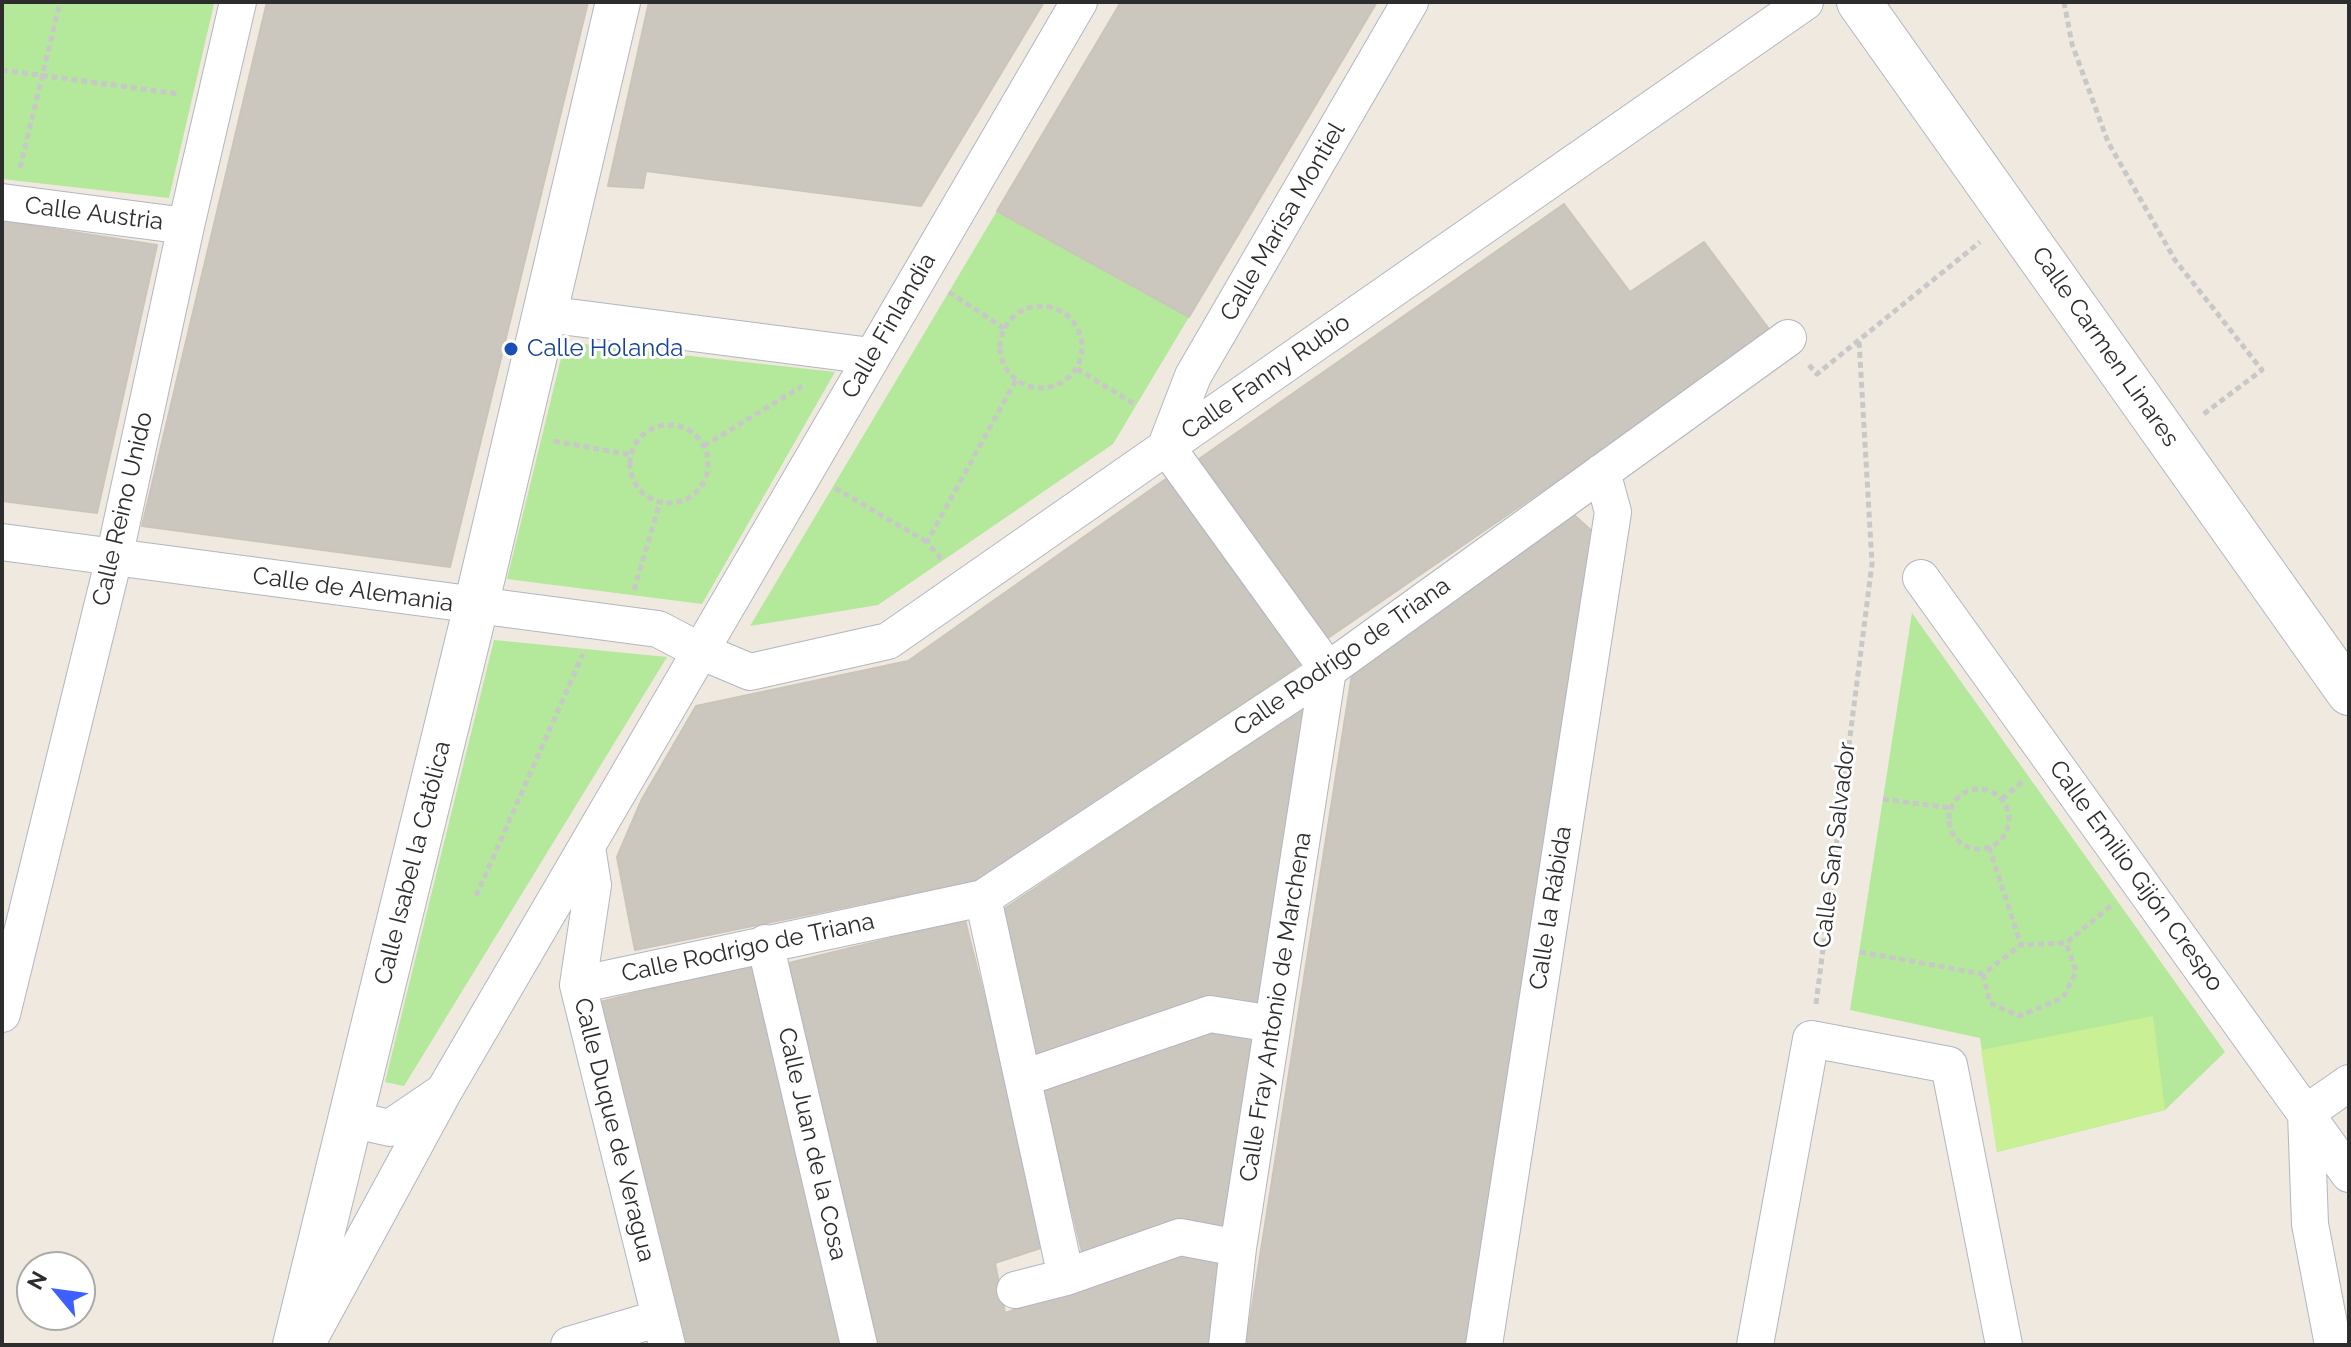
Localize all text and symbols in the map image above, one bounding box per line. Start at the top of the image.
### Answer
street label: Calle Marisa Montiel [1214,118,1352,326]
street label: Calle Austria [23,191,165,237]
street label: Calle Carmen Linares [2025,242,2185,452]
street label: Calle Finlandia [836,248,942,404]
street label: Calle Fanny Rubio [1176,308,1356,446]
place label: Calle Holanda [527,335,683,363]
marker: Calle Holanda [502,340,520,358]
street label: Calle Reino Unido [87,409,159,609]
street label: Calle de Alemania [251,562,455,618]
street label: Calle Rodrigo de Triana [1228,571,1456,743]
street label: Calle Isabel la Católica [369,738,457,988]
street label: Calle San Salvador [1808,740,1862,950]
street label: Calle Emilio Gijón Crespo [2043,755,2229,997]
street label: Calle la Rábida [1524,824,1578,992]
street label: Calle Fray Antonio de Marchena [1234,830,1318,1184]
street label: Calle Rodrigo de Triana [619,907,877,989]
street label: Calle Duque de Veragua [567,995,661,1265]
street label: Calle Juan de la Cosa [771,1025,853,1263]
north arrow [16,1251,96,1331]
text: N [21,1267,52,1294]

